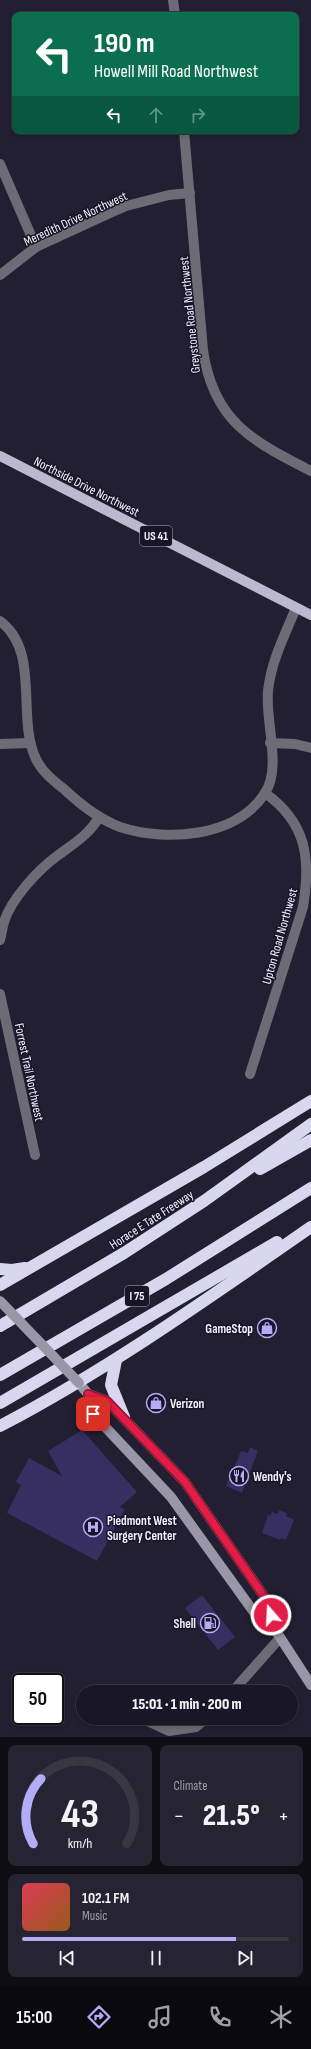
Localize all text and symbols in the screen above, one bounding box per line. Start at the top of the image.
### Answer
text: 190 m [94,27,155,60]
icon: left [28,28,80,80]
text: Howell Mill Road Northwest [94,61,258,82]
icon: left [103,104,125,126]
icon: ahead [145,104,167,126]
icon: right [187,104,209,126]
street label: Meredith Drive Northwest [21,188,130,250]
street label: Greystone Road Northwest [176,256,204,374]
street label: Northside Drive Northwest [31,453,142,520]
road number: US 41 [140,526,172,546]
street label: Upton Road Northwest [259,886,301,986]
street label: Forrest Trail Northwest [11,1022,47,1123]
street label: Horace E Tate Freeway [107,1187,197,1253]
road number: I 75 [125,1286,149,1306]
shop icon: GameStop [256,1317,278,1339]
place label: GameStop [205,1321,253,1337]
shop icon: Verizon [145,1392,167,1414]
place label: Verizon [170,1396,205,1412]
pin [76,1397,110,1431]
icon: arrive [82,1403,104,1425]
restaurant icon: Wendy's [228,1465,250,1487]
place label: Wendy's [253,1469,292,1485]
place label: Piedmont West Surgery Center [107,1513,178,1544]
hospital icon: Piedmont West Surgery Center [82,1516,104,1538]
position arrow [250,1594,292,1636]
fuel station icon: Shell [199,1612,221,1634]
place label: Shell [174,1616,196,1632]
speed limit sign: 50 [12,1673,64,1725]
text: 15:01 · 1 min · 200 m [132,1695,242,1714]
text: Climate [174,1778,207,1794]
text: 43 [61,1789,99,1838]
text: 21.5° [203,1798,260,1834]
text: − [174,1803,184,1830]
text: + [278,1803,289,1830]
text: km/h [67,1834,92,1851]
text: 102.1 FM [82,1889,129,1908]
text: Music [82,1908,107,1924]
icon: previous [56,1947,78,1969]
icon: pause [145,1947,167,1969]
icon: next [234,1947,256,1969]
icon: directions [85,2003,113,2031]
icon: music [146,2003,174,2031]
icon: phone [206,2003,234,2031]
icon: climate [267,2003,295,2031]
text: 15:00 [16,2007,52,2028]

